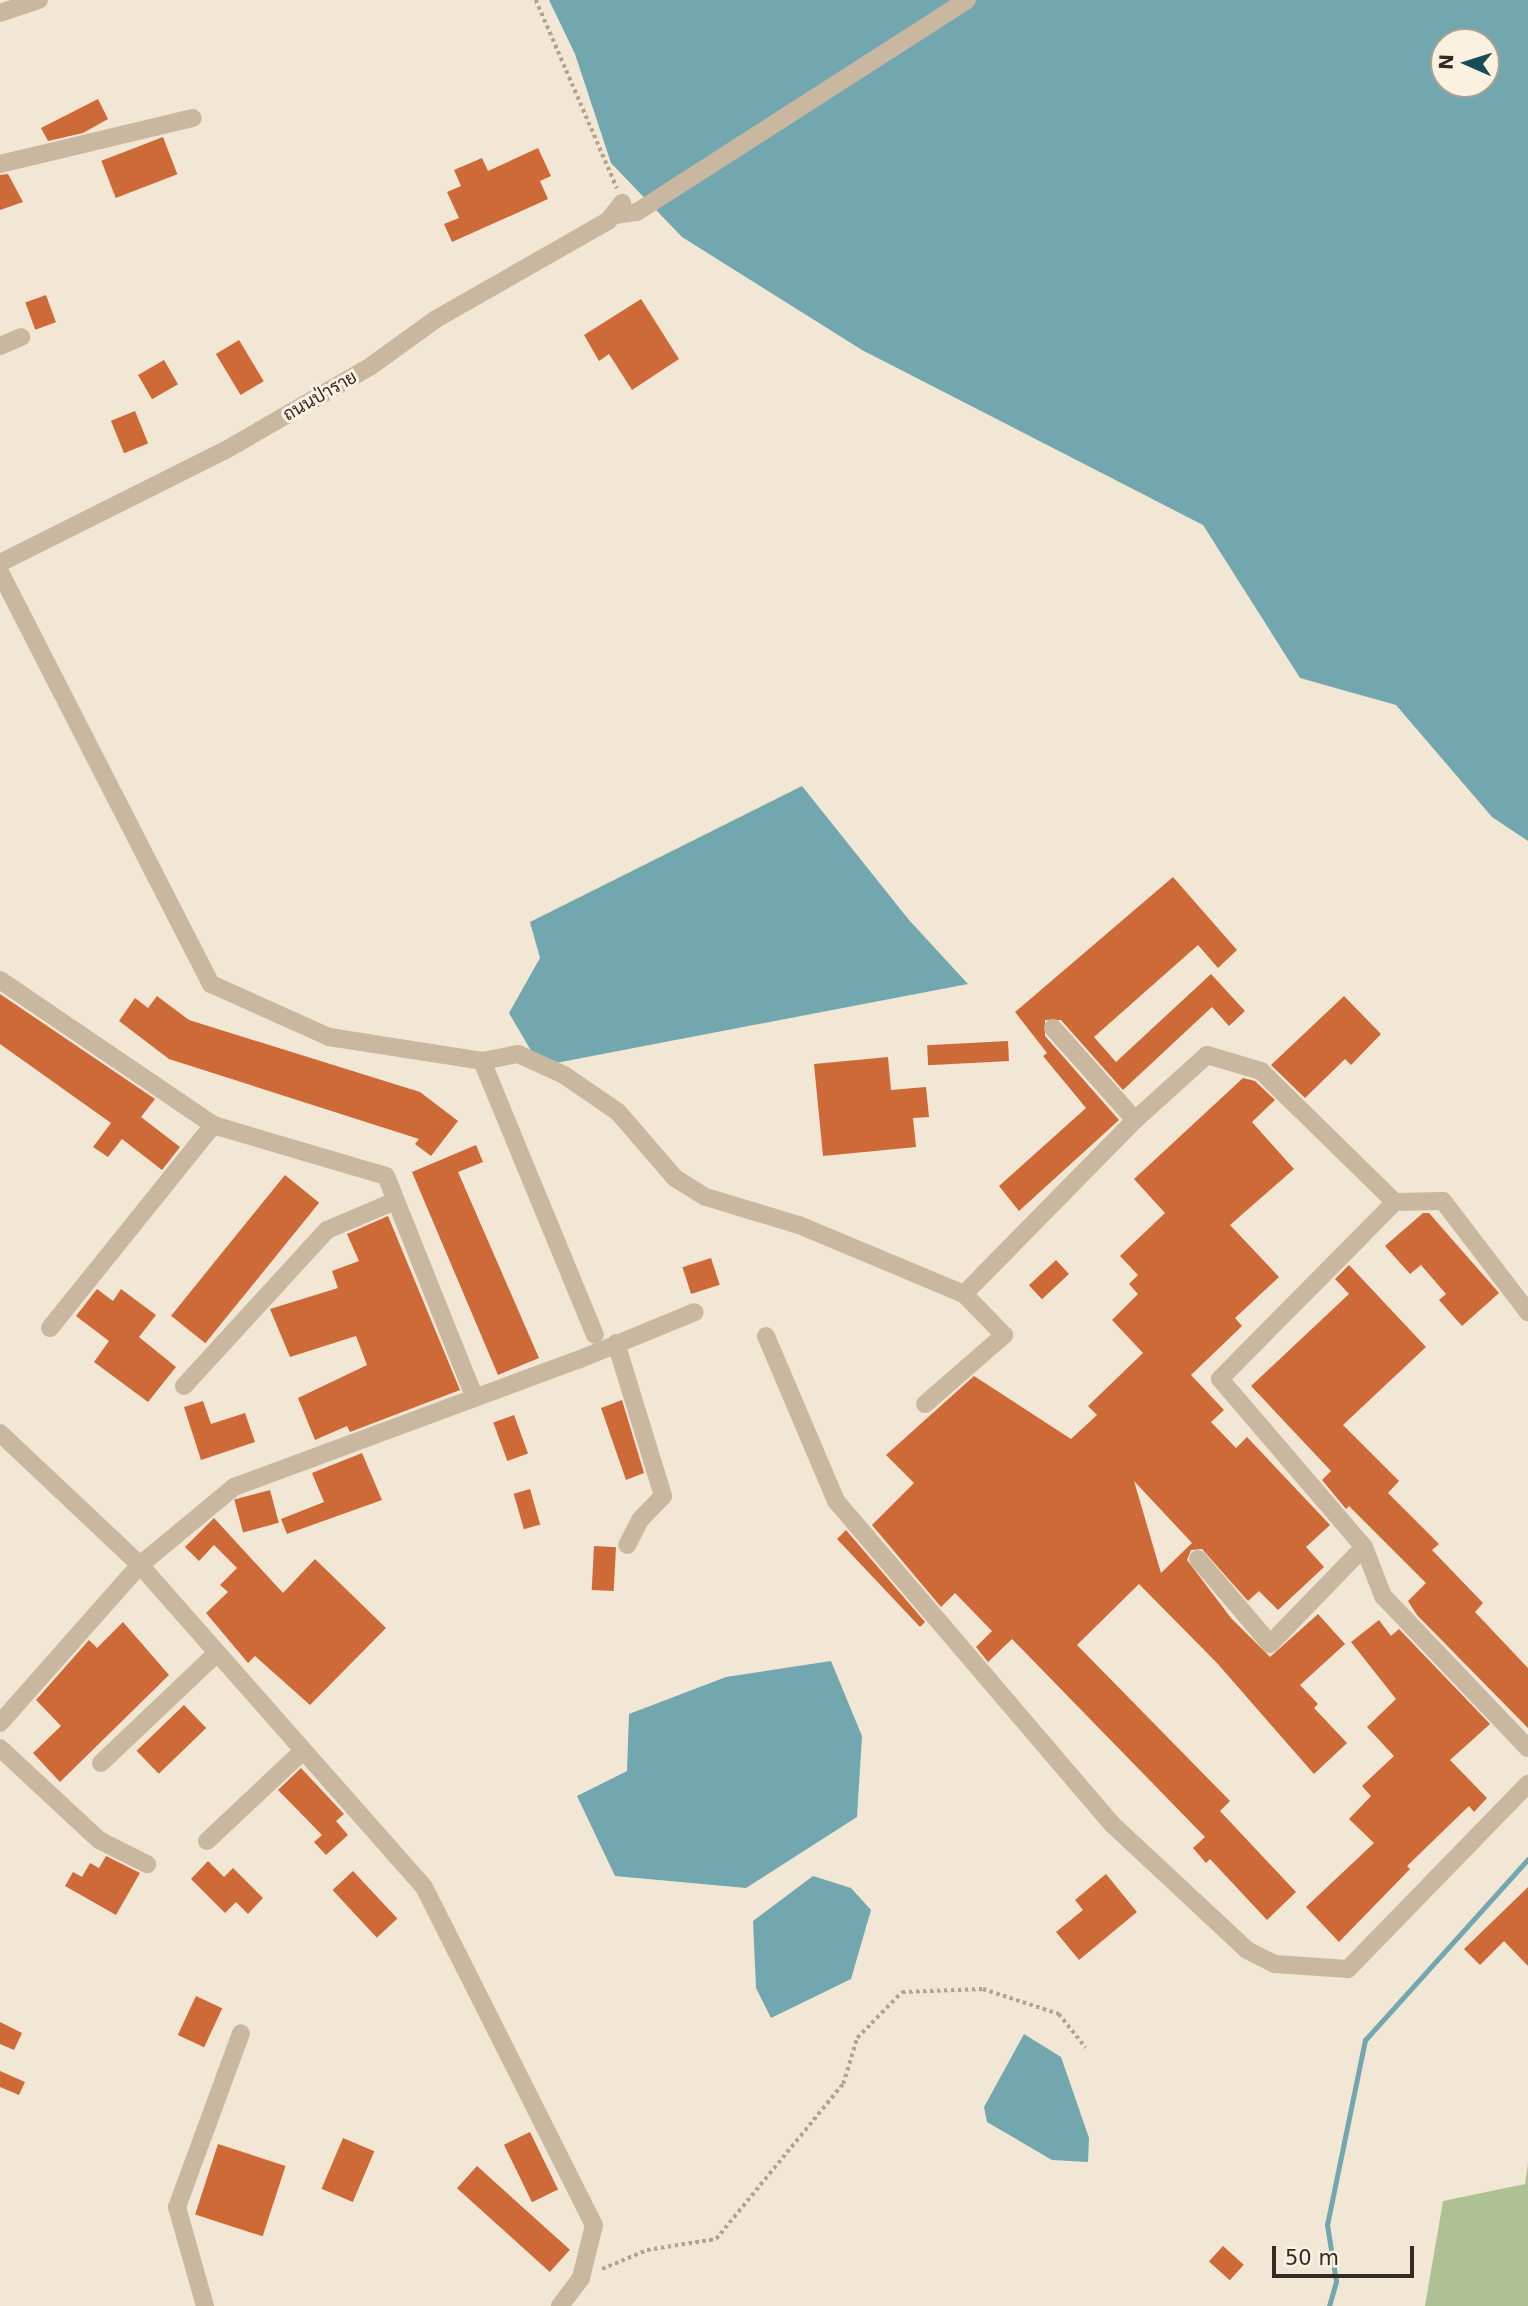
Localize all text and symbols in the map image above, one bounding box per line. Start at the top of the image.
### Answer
north arrow [1430,28,1500,98]
text: N [1435,53,1457,71]
street label: ถนนป่าราย [279,366,361,426]
scale bar [1276,2232,1418,2276]
text: 50 m [1285,2246,1339,2270]

